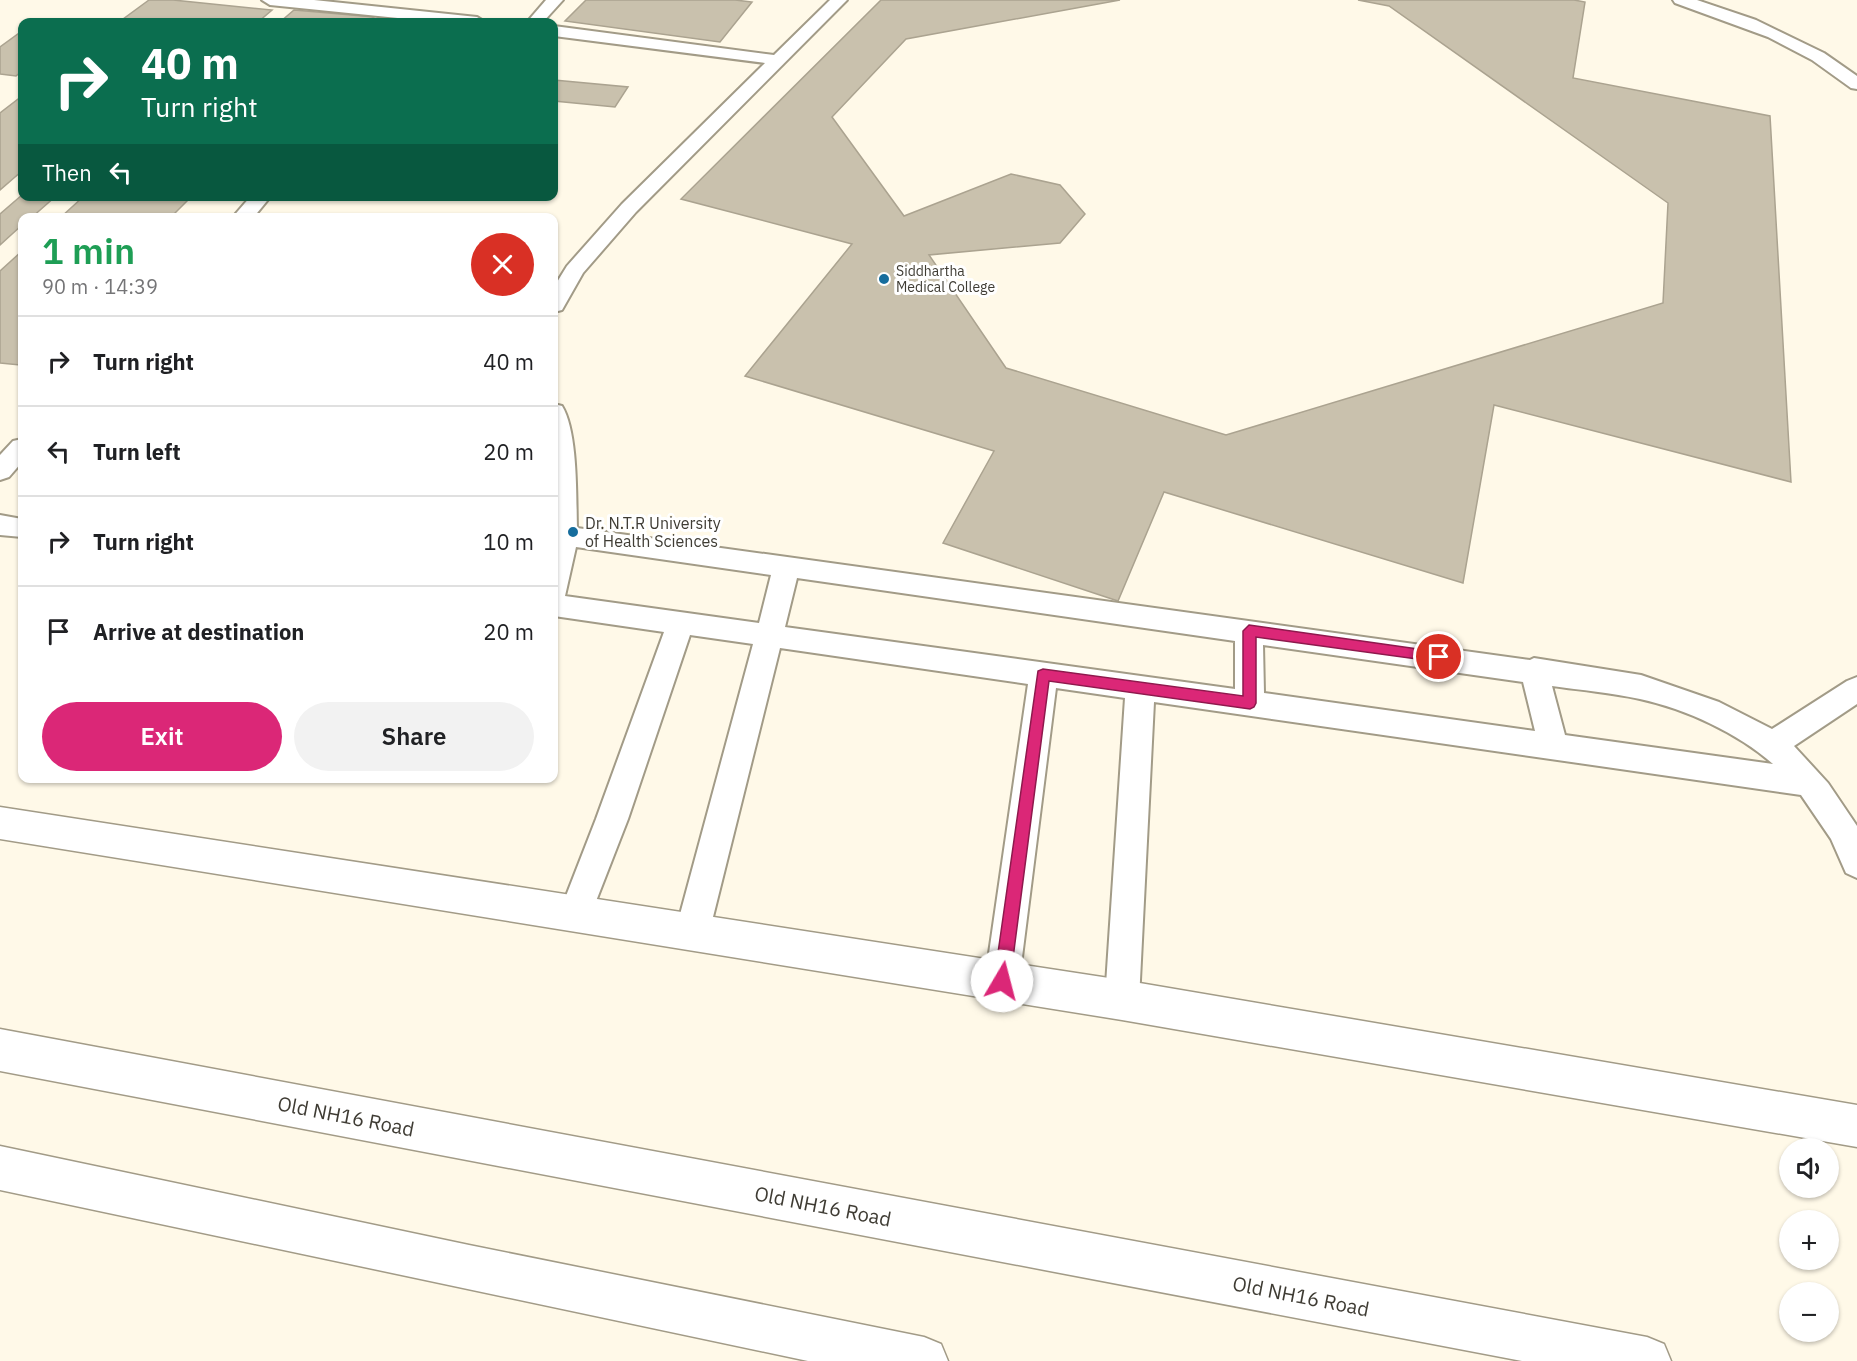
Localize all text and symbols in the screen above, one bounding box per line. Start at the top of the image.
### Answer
text: 40 m [141,36,239,91]
icon: right [42,42,120,120]
text: Turn right [141,89,258,124]
icon: left [104,156,137,189]
text: Then [42,158,92,187]
text: 1 min [42,227,135,274]
button: close [471,233,534,296]
place label: Siddhartha Medical College [896,262,995,296]
marker: Siddhartha Medical College [877,272,891,286]
text: 90 m · 14:39 [42,273,158,300]
icon: right [42,345,75,378]
text: Turn right [93,347,194,376]
text: 40 m [483,347,534,376]
icon: left [42,435,75,468]
text: Turn left [93,437,181,466]
text: 20 m [483,437,534,466]
place label: Dr. N.T.R University of Health Sciences [585,513,721,551]
icon: right [42,525,75,558]
marker: Dr. N.T.R University of Health Sciences [566,525,580,539]
text: Turn right [93,527,194,556]
text: 10 m [483,527,534,556]
icon: arrive [42,615,75,648]
text: Arrive at destination [93,617,304,646]
text: 20 m [483,617,534,646]
pin [1413,631,1464,682]
icon: arrive [1422,640,1455,673]
button: Exit [42,702,282,771]
button: Share [294,702,534,771]
position arrow [970,949,1034,1013]
street label: Old NH16 Road [275,1089,417,1143]
map controls [1779,1138,1839,1342]
button: sound [1779,1138,1839,1198]
street label: Old NH16 Road [752,1179,894,1233]
button: + [1779,1210,1839,1270]
street label: Old NH16 Road [1230,1269,1372,1323]
button: − [1779,1282,1839,1342]

